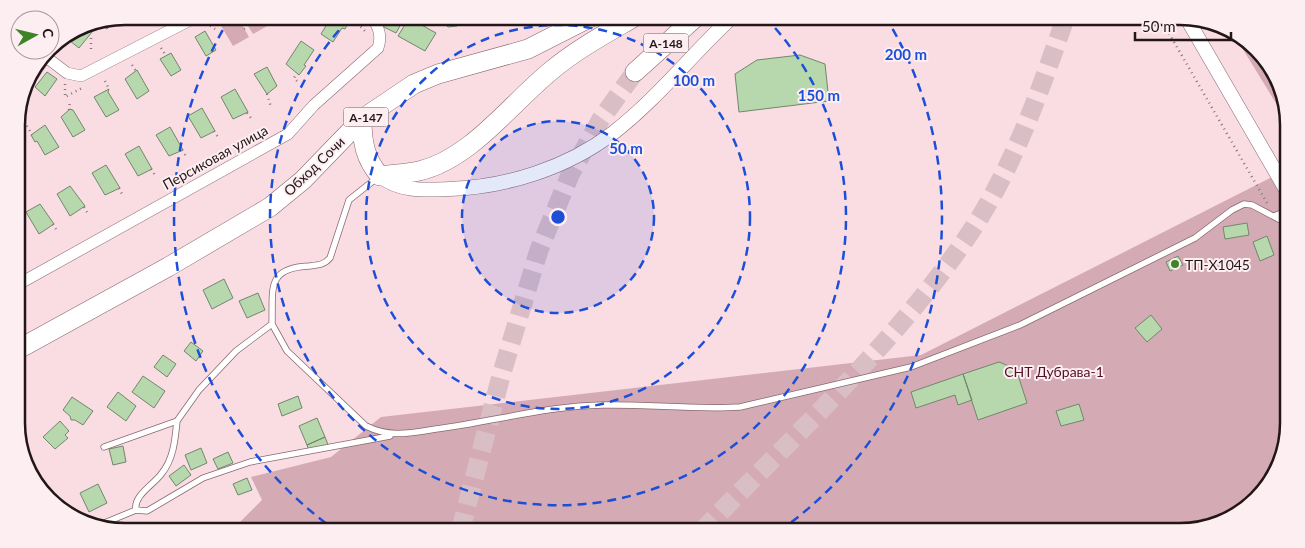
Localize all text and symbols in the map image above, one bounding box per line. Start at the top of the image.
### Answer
north arrow [10,10,60,60]
scale bar [1135,10,1231,42]
text: 50 m [1142,17,1176,35]
text: С [39,27,58,40]
road number: А-148 [644,34,688,52]
text: 200 m [885,45,927,63]
text: 100 m [673,71,715,89]
text: 150 m [798,86,840,104]
road number: А-147 [344,108,388,126]
street label: Персиковая улица [159,121,271,193]
street label: Обход Сочи [280,133,348,199]
text: 50 m [609,139,643,157]
centre of rings [549,208,567,226]
place label: ТП-Х1045 [1185,256,1250,273]
marker: ТП-Х1045 [1169,258,1181,270]
park label: СНТ Дубрава-1 [1004,363,1104,380]

